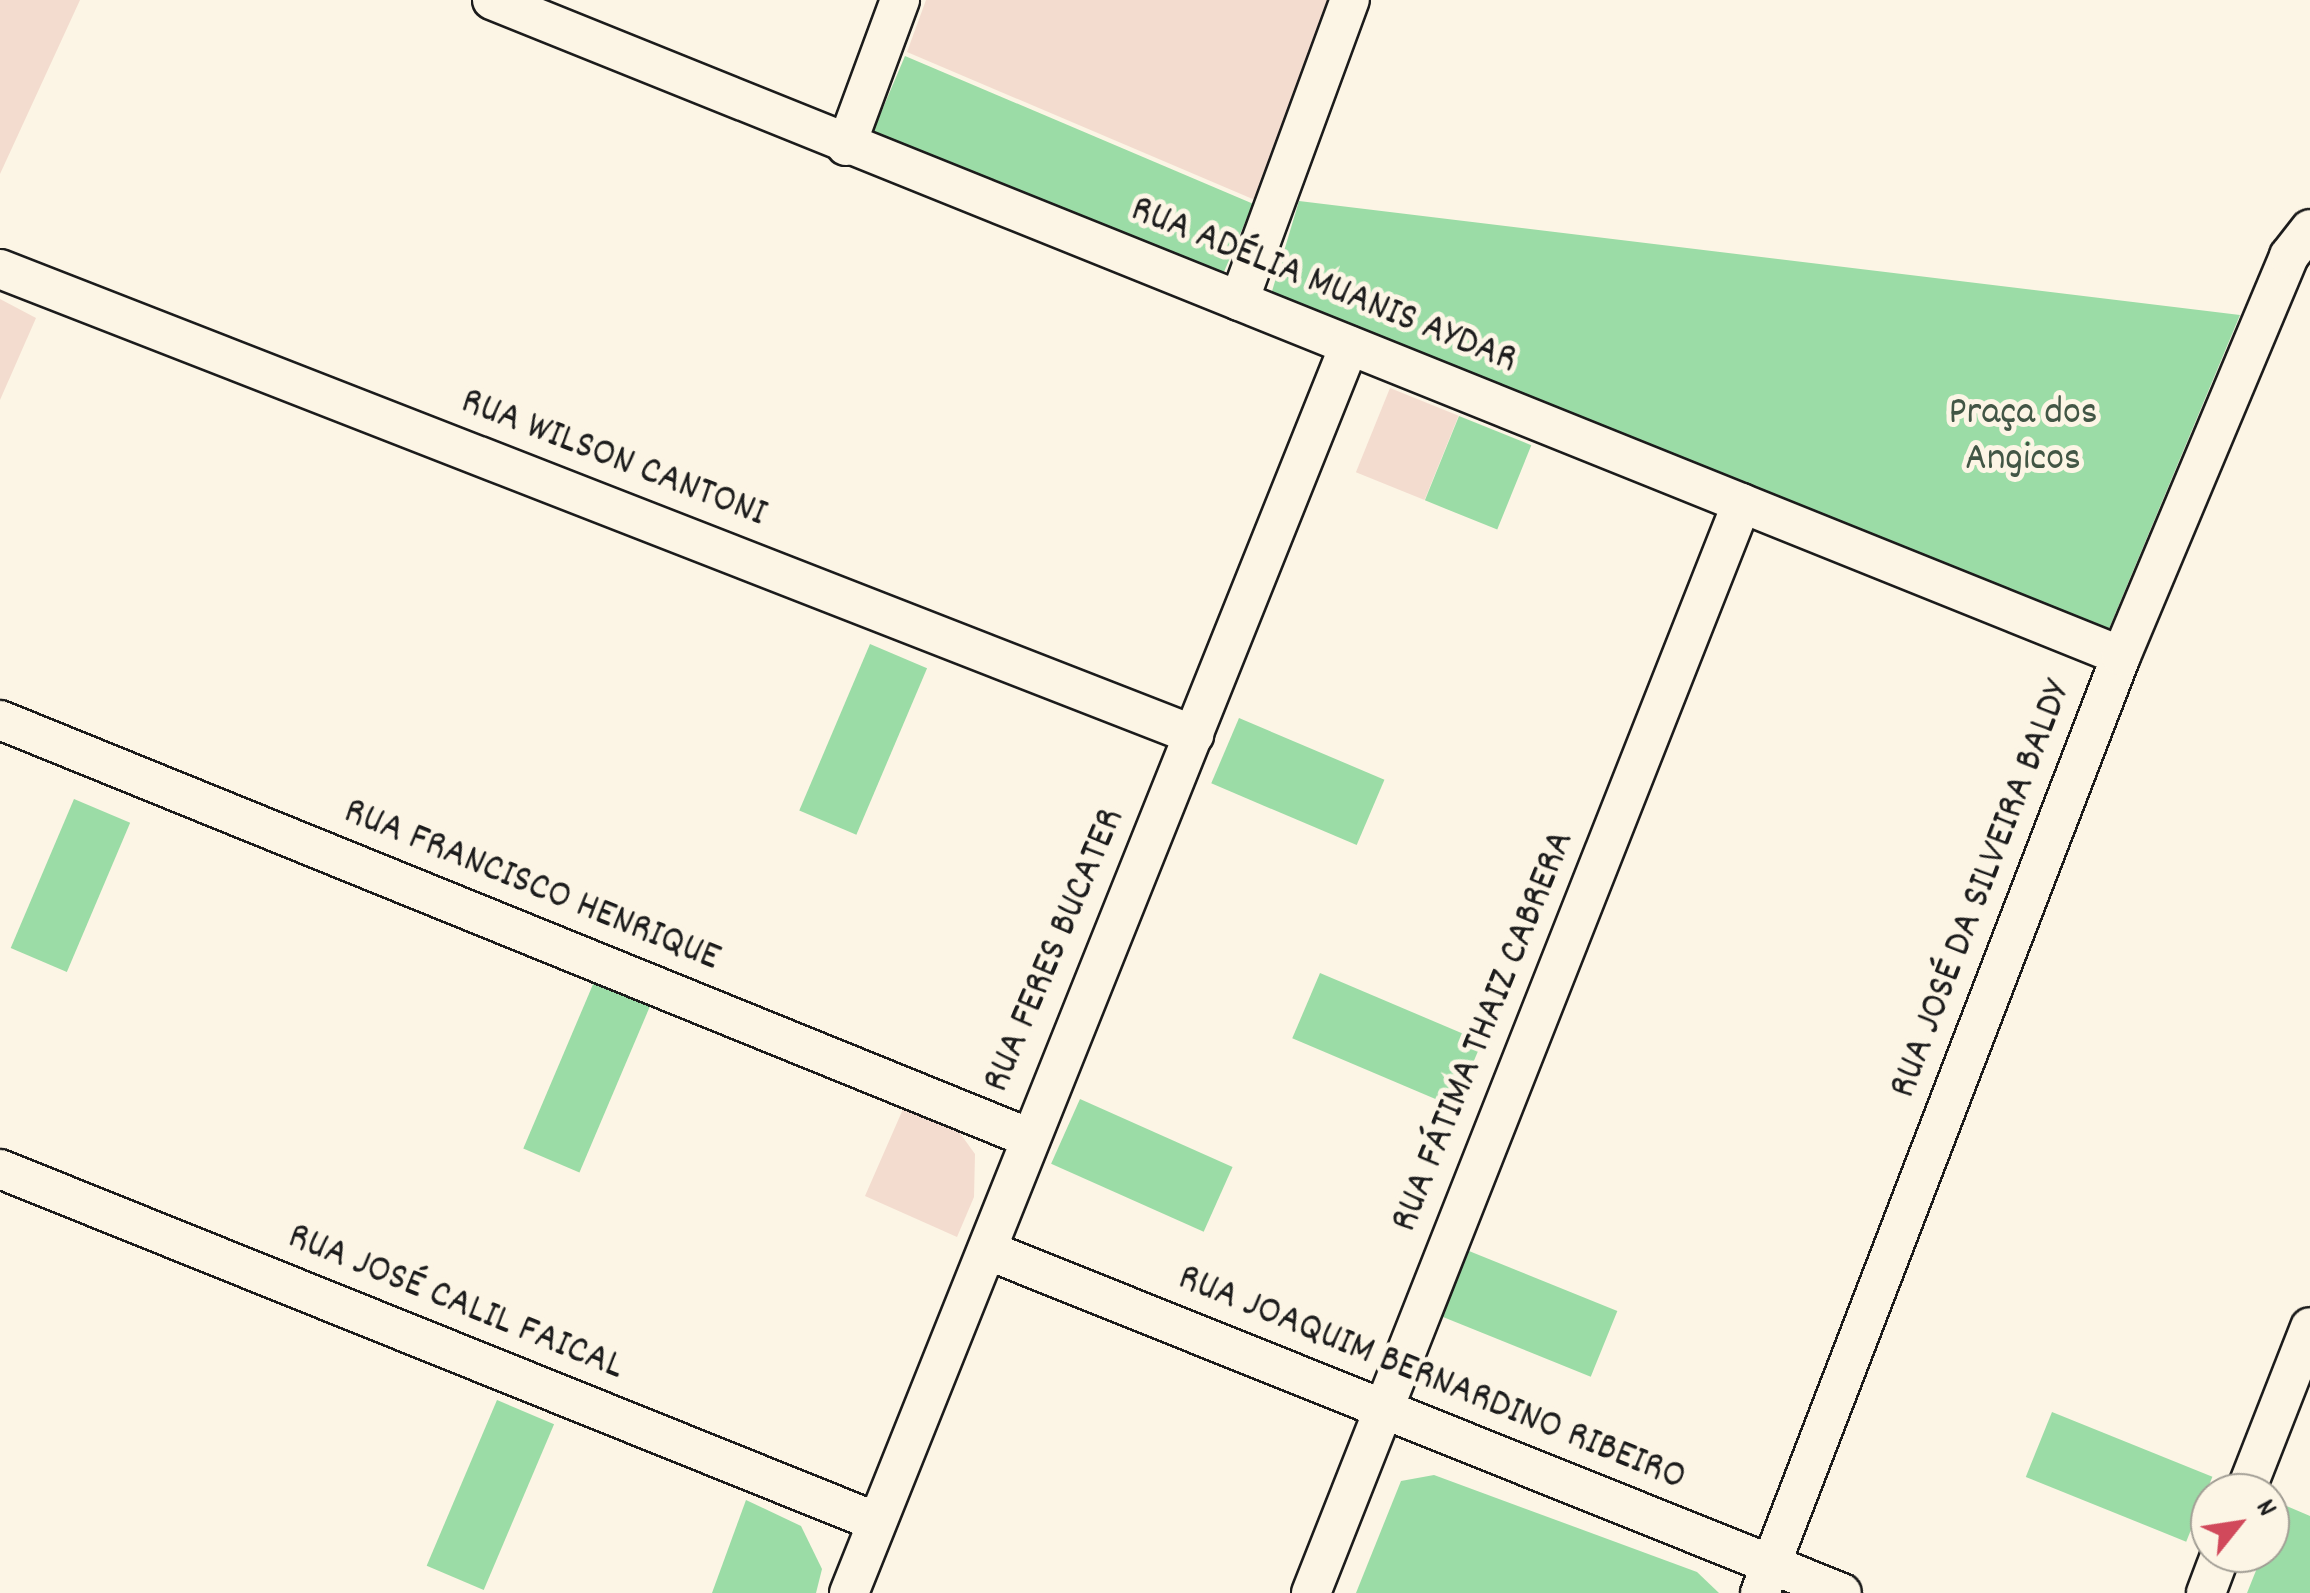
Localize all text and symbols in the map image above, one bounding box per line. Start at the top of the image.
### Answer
street label: RUA ADÉLIA MUANIS AYDAR [1123,188,1523,386]
street label: RUA WILSON CANTONI [453,380,773,540]
park label: Praça dos Angicos [1948,391,2098,485]
street label: RUA JOSÉ DA SILVEIRA BALDY [1881,675,2085,1105]
street label: RUA FRANCISCO HENRIQUE [336,790,726,984]
street label: RUA FERES BUCATER [975,802,1137,1100]
street label: RUA FÁTIMA THAIZ CABRERA [1383,825,1587,1239]
street label: RUA JOSÉ CALIL FAICAL [280,1215,630,1393]
street label: RUA JOAQUIM BERNARDINO RIBEIRO [1170,1256,1692,1504]
north arrow [2190,1473,2290,1573]
text: N [2243,1493,2285,1525]

